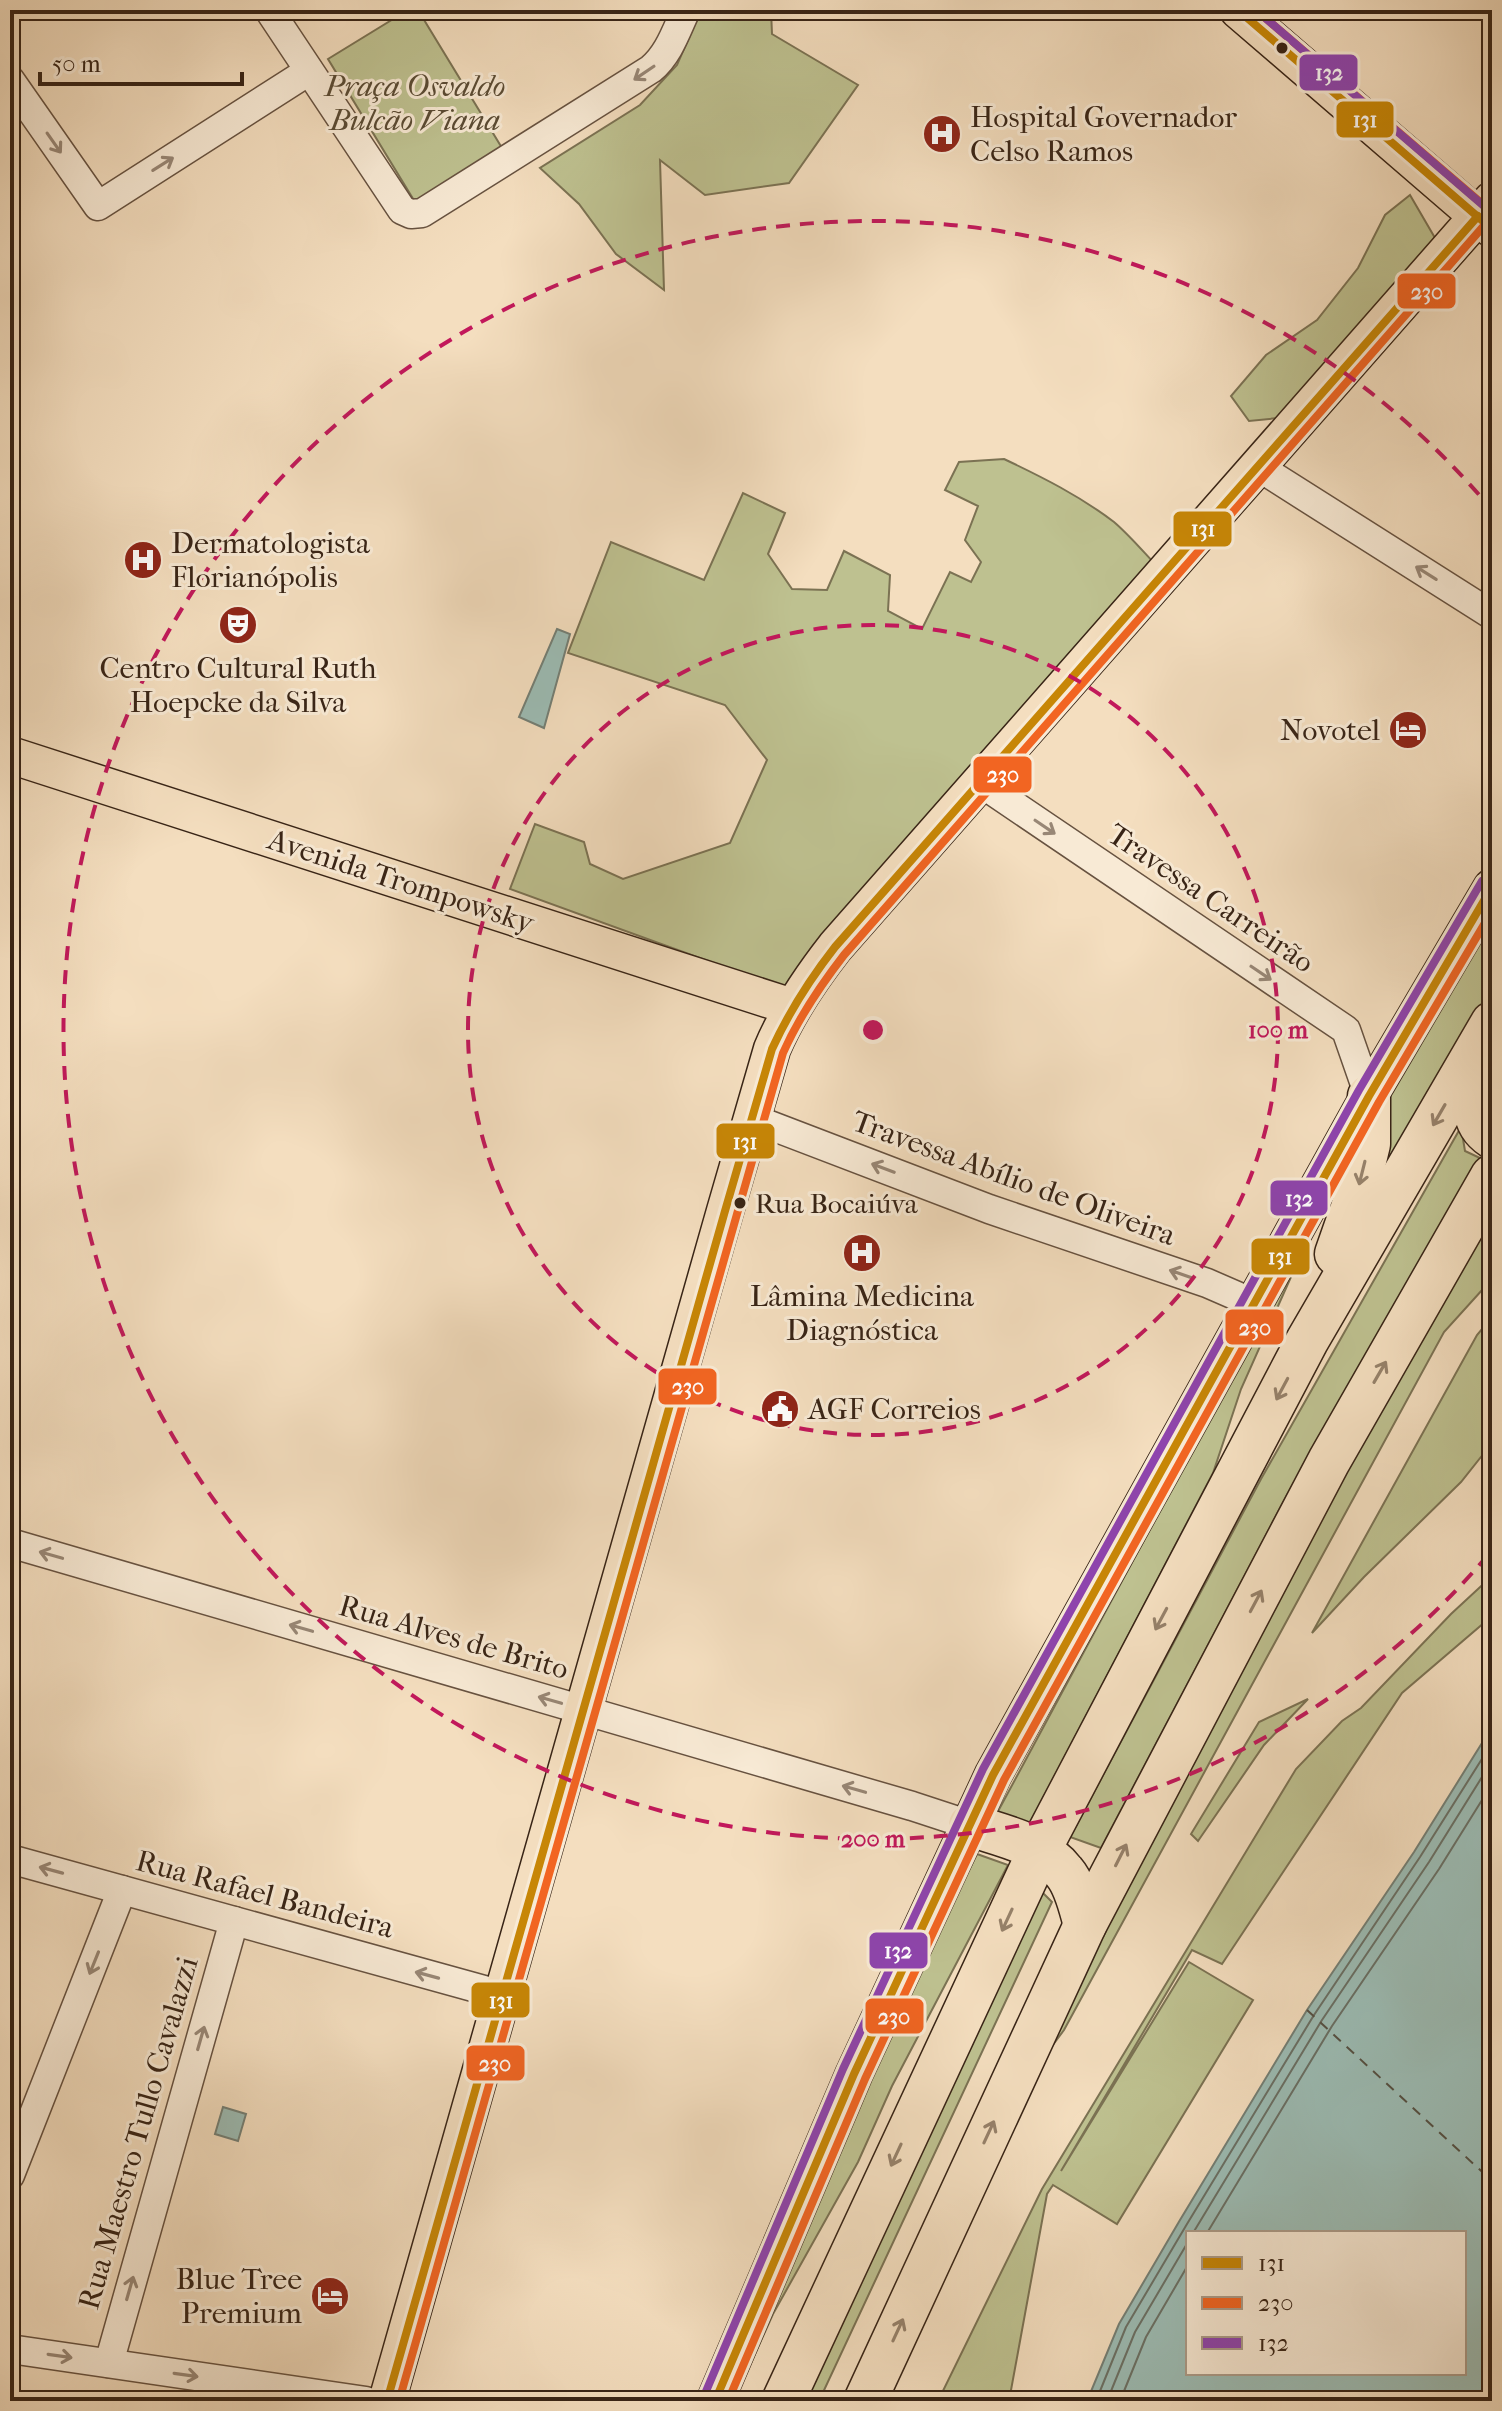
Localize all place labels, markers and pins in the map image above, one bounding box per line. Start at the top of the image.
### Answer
unlabelled marker [1274,40,1290,56]
place label: Hospital Governador Celso Ramos [970,100,1237,169]
hospital icon: Hospital Governador Celso Ramos [921,113,963,155]
place label: Dermatologista Florianópolis [171,526,371,595]
hospital icon: Dermatologista Florianópolis [122,539,164,581]
theatre icon: Centro Cultural Ruth Hoepcke da Silva [217,604,259,646]
place label: Centro Cultural Ruth Hoepcke da Silva [99,651,377,720]
hotel icon: Novotel [1387,709,1429,751]
place label: Novotel [1280,713,1380,748]
centre of rings [859,1016,887,1044]
place label: Rua Bocaiúva [755,1187,919,1220]
marker: Rua Bocaiúva [732,1195,748,1211]
hospital icon: Lâmina Medicina Diagnóstica [841,1232,883,1274]
place label: Lâmina Medicina Diagnóstica [750,1279,975,1348]
public building icon: AGF Correios [759,1388,801,1430]
place label: AGF Correios [807,1392,981,1427]
place label: Blue Tree Premium [176,2262,302,2331]
hotel icon: Blue Tree Premium [309,2275,351,2317]

